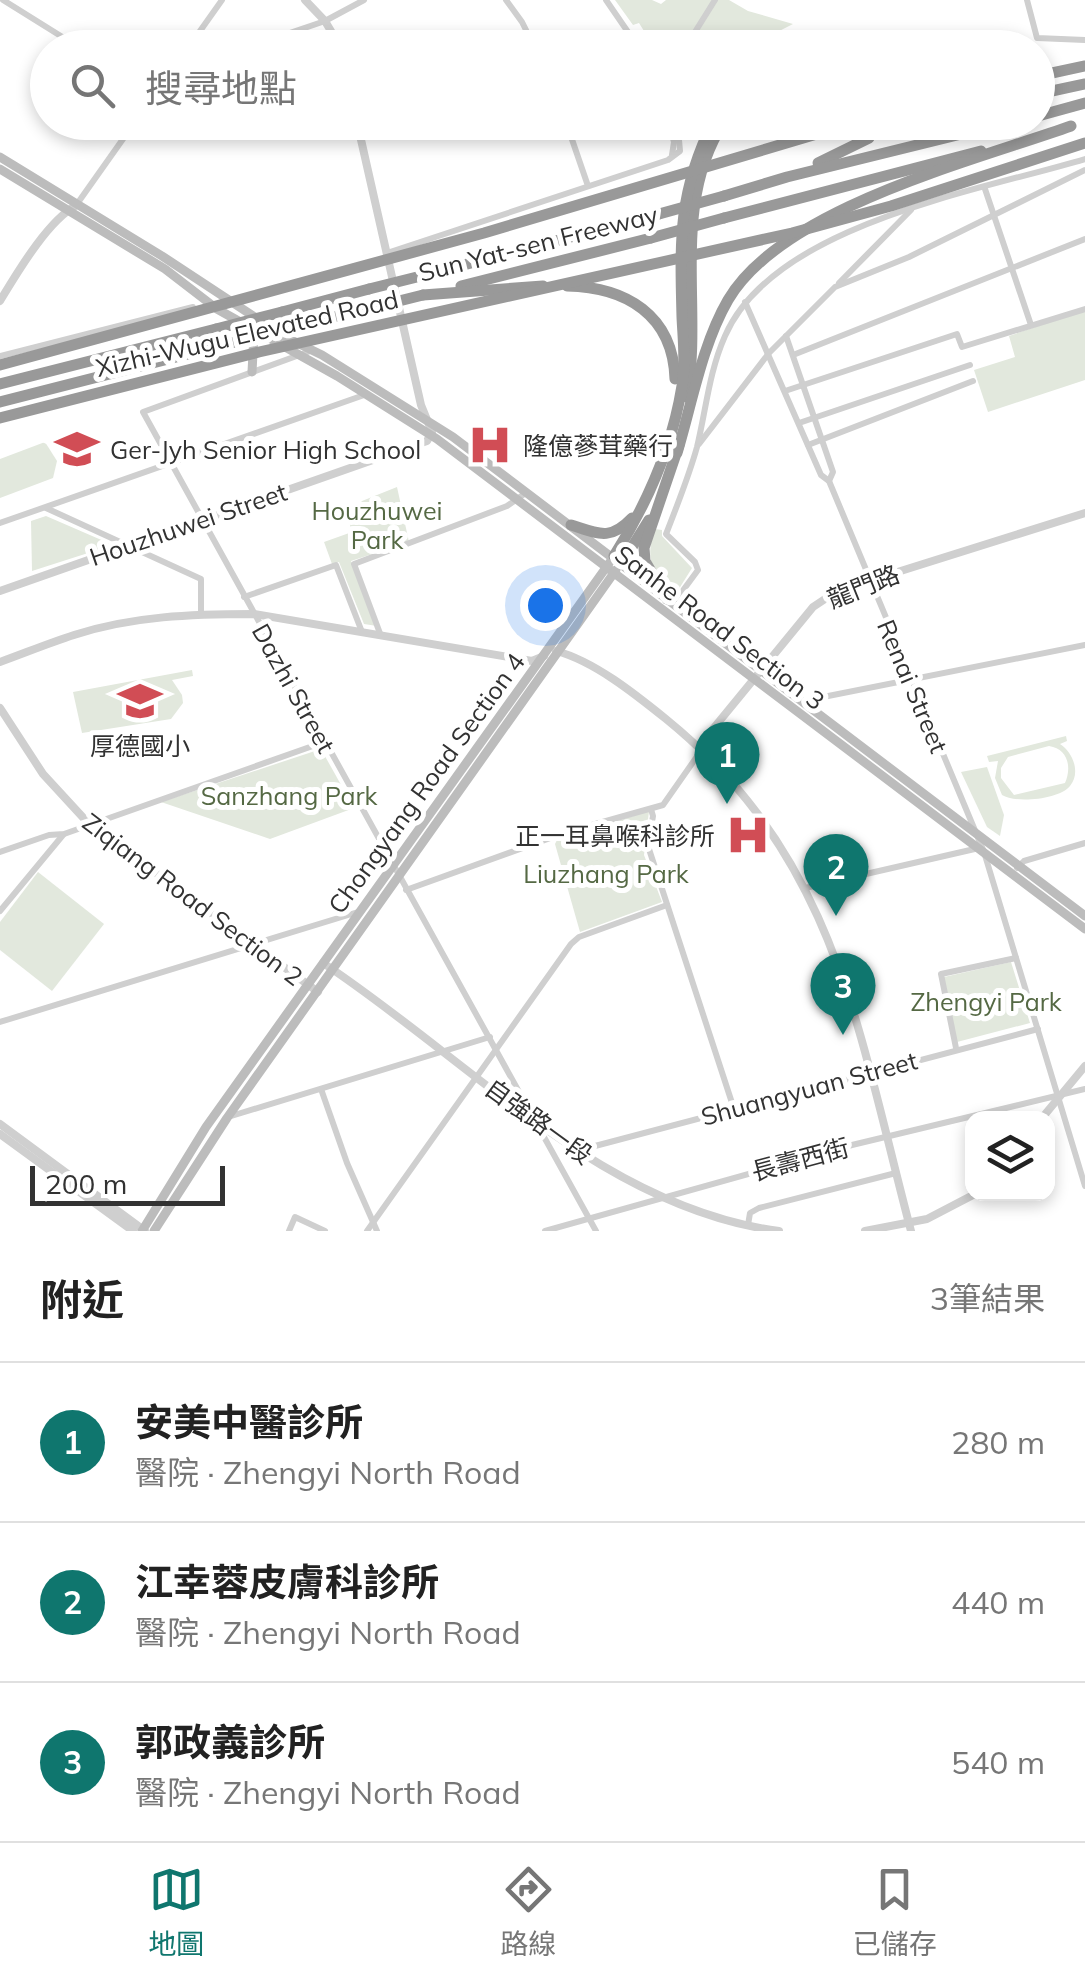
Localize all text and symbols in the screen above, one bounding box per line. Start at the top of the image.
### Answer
search box [30,30,1055,140]
icon: search [65,58,120,113]
text: 搜尋地點 [145,64,297,112]
street label: Sun Yat-sen Freeway [415,198,661,288]
street label: Xizhi-Wugu Elevated Road [93,283,401,383]
hospital icon: 隆億蔘茸藥行 [466,421,514,469]
school or university icon: Ger-Jyh Senior High School [53,425,101,473]
place label: 隆億蔘茸藥行 [523,430,673,461]
place label: Ger-Jyh Senior High School [110,434,421,465]
street label: Houzhuwei Street [85,476,291,572]
park label: Houzhuwei Park [312,495,443,555]
street label: Sanhe Road Section 3 [609,538,831,716]
street label: 龍門路 [822,558,904,614]
your location [520,580,571,631]
street label: Renai Street [871,615,955,758]
street label: Dazhi Street [246,618,342,758]
street label: Chongyang Road Section 4 [321,647,531,919]
school or university icon: 厚德國小 [116,677,164,725]
pin: 1 [694,722,760,804]
place label: 厚德國小 [90,730,190,761]
park label: Sanzhang Park [201,780,378,811]
street label: Ziqiang Road Section 2 [77,806,309,992]
hospital icon: 正一耳鼻喉科診所 [724,811,772,859]
place label: 正一耳鼻喉科診所 [515,820,715,851]
pin: 2 [804,834,868,916]
park label: Liuzhang Park [523,858,690,889]
pin: 3 [810,952,876,1035]
park label: Zhengyi Park [910,986,1063,1017]
street label: Shuangyuan Street [698,1044,921,1132]
street label: 自強路一段 [479,1072,599,1170]
map controls [965,1111,1055,1201]
button: layers [965,1111,1055,1201]
street label: 長壽西街 [748,1131,852,1187]
scale bar [30,1161,225,1206]
text: 200 m [45,1166,127,1201]
text: 附近 [40,1273,124,1326]
text: 3筆結果 [930,1278,1045,1318]
text: 安美中醫診所 [135,1398,363,1446]
text: 1 [63,1422,82,1462]
text: 280 m [951,1422,1045,1462]
text: 醫院 · Zhengyi North Road [135,1452,521,1492]
text: 江幸蓉皮膚科診所 [135,1558,439,1606]
text: 2 [63,1582,82,1622]
text: 440 m [951,1582,1045,1622]
text: 醫院 · Zhengyi North Road [135,1612,521,1652]
text: 郭政義診所 [135,1718,325,1766]
text: 3 [63,1742,82,1782]
text: 540 m [951,1742,1045,1782]
text: 醫院 · Zhengyi North Road [135,1772,521,1812]
tab: 地圖 [148,1862,204,1962]
tab: 路線 [500,1862,557,1962]
tab: 已儲存 [853,1862,937,1962]

